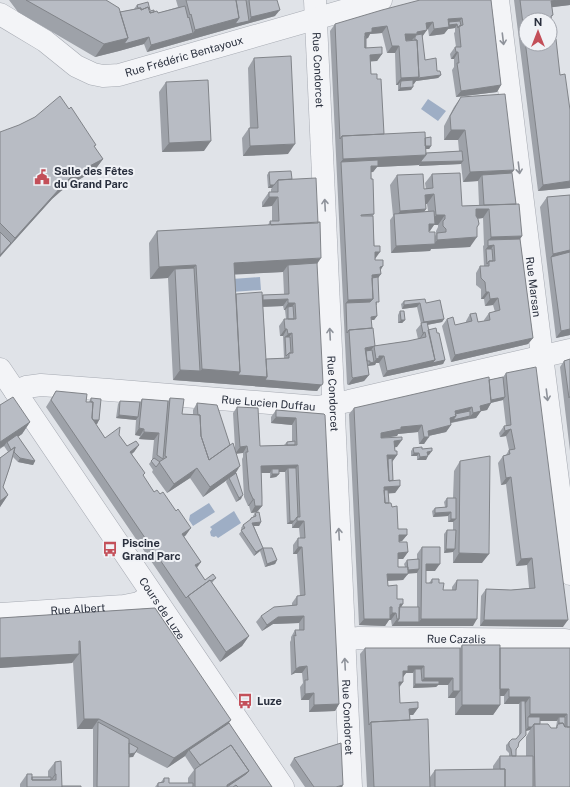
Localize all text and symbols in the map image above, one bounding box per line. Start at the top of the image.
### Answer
north arrow [518,12,558,52]
text: N [534,16,542,28]
street label: Rue Condorcet [310,32,326,108]
one-way arrow [499,32,507,45]
street label: Rue Frédéric Bentayoux [123,34,245,79]
one-way arrow [515,161,523,174]
place label: Salle des Fêtes du Grand Parc [54,165,134,190]
public building icon: Salle des Fêtes du Grand Parc [33,168,51,186]
one-way arrow [321,199,328,212]
street label: Rue Marsan [524,256,543,318]
one-way arrow [327,328,334,341]
street label: Rue Condorcet [325,355,341,432]
one-way arrow [543,388,551,401]
street label: Rue Lucien Duffau [221,393,316,413]
one-way arrow [335,528,343,541]
place label: Piscine Grand Parc [122,537,180,562]
bus stop icon: Piscine Grand Parc [101,540,119,558]
street label: Cours de Luze [137,575,187,642]
street label: Rue Albert [50,601,106,617]
street label: Rue Cazalis [427,633,486,645]
one-way arrow [341,658,349,671]
street label: Rue Condorcet [340,679,356,755]
bus stop icon: Luze [236,692,254,710]
place label: Luze [257,695,282,707]

